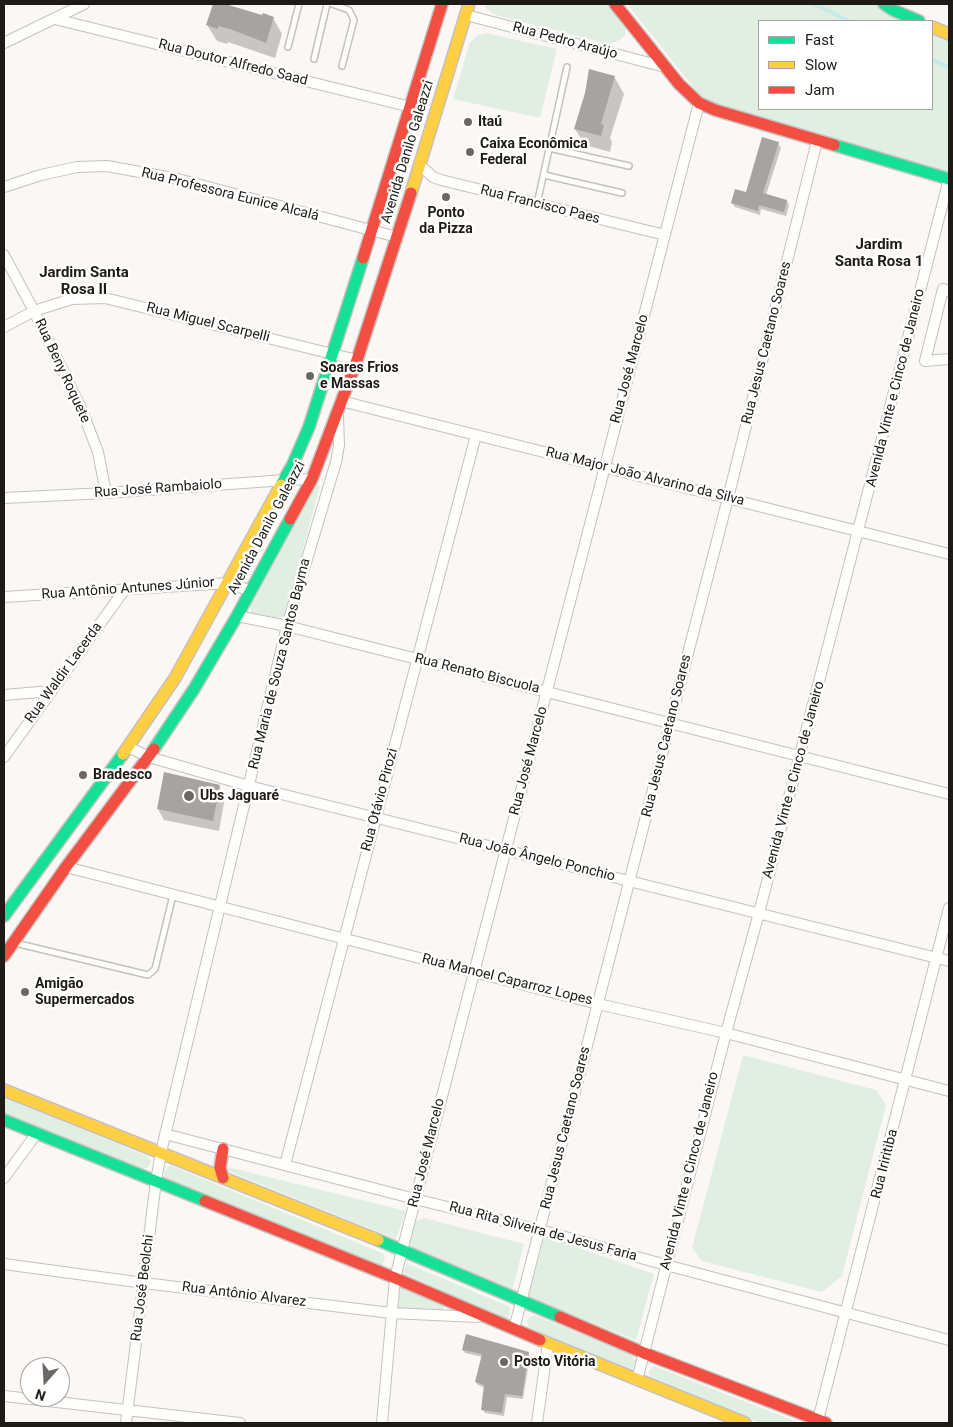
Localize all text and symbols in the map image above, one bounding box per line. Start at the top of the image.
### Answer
street label: Rua Pedro Araújo [511,19,619,63]
legend [758,20,933,110]
text: Fast [805,31,834,49]
street label: Rua Doutor Alfredo Saad [157,36,309,90]
text: Slow [805,56,837,74]
street label: Avenida Danilo Galeazzi [378,78,438,226]
text: Jam [805,81,835,99]
place label: Itaú [478,114,502,130]
marker: Itaú [462,116,474,128]
place label: Caixa Econômica Federal [480,136,588,168]
marker: Caixa Econômica Federal [464,146,476,158]
street label: Rua Professora Eunice Alcalá [139,165,321,225]
street label: Rua Francisco Paes [479,182,601,228]
marker: Ponto da Pizza [440,191,452,203]
place label: Ponto da Pizza [419,205,473,238]
district label: Jardim Santa Rosa 1 [835,236,923,271]
street label: Rua Jesus Caetano Soares [739,260,795,426]
district label: Jardim Santa Rosa II [39,264,129,299]
street label: Avenida Vinte e Cinco de Janeiro [863,287,929,489]
street label: Rua Miguel Scarpelli [145,300,271,346]
street label: Rua José Marcelo [607,313,653,425]
street label: Rua Beny Roquete [30,316,94,426]
place label: Soares Frios e Massas [320,360,399,392]
marker: Soares Frios e Massas [304,370,316,382]
street label: Rua Major João Alvarino da Silva [544,444,746,510]
street label: Avenida Danilo Galeazzi [225,458,309,598]
street label: Rua José Rambaiolo [94,476,222,502]
street label: Rua Maria de Souza Santos Bayma [246,557,314,771]
street label: Rua Antônio Antunes Júnior [41,575,215,603]
street label: Rua Waldir Lacerda [22,619,106,727]
street label: Rua Renato Biscuola [413,650,541,698]
street label: Rua Jesus Caetano Soares [639,653,695,819]
street label: Avenida Vinte e Cinco de Janeiro [760,679,828,881]
street label: Rua José Marcelo [506,705,552,817]
street label: Rua Otávio Pirozi [358,747,402,853]
place label: Bradesco [93,767,152,783]
marker: Bradesco [77,769,89,781]
place label: Ubs Jaguaré [200,788,279,804]
marker: Ubs Jaguaré [182,789,196,803]
street label: Rua João Ângelo Ponchio [457,830,617,886]
street label: Rua Manoel Caparroz Lopes [420,951,594,1009]
place label: Amigão Supermercados [35,976,134,1009]
marker: Amigão Supermercados [19,986,31,998]
street label: Rua Jesus Caetano Soares [538,1045,594,1211]
street label: Avenida Vinte e Cinco de Janeiro [657,1070,723,1272]
street label: Rua José Marcelo [405,1097,449,1209]
street label: Rua Iriritiba [868,1128,902,1200]
street label: Rua Rita Silveira de Jesus Faria [447,1199,639,1265]
street label: Rua José Beolchi [128,1234,158,1342]
street label: Rua Antônio Alvarez [181,1279,307,1311]
place label: Posto Vitória [514,1354,596,1370]
marker: Posto Vitória [498,1356,510,1368]
north arrow [20,1357,70,1407]
text: N [33,1386,48,1404]

